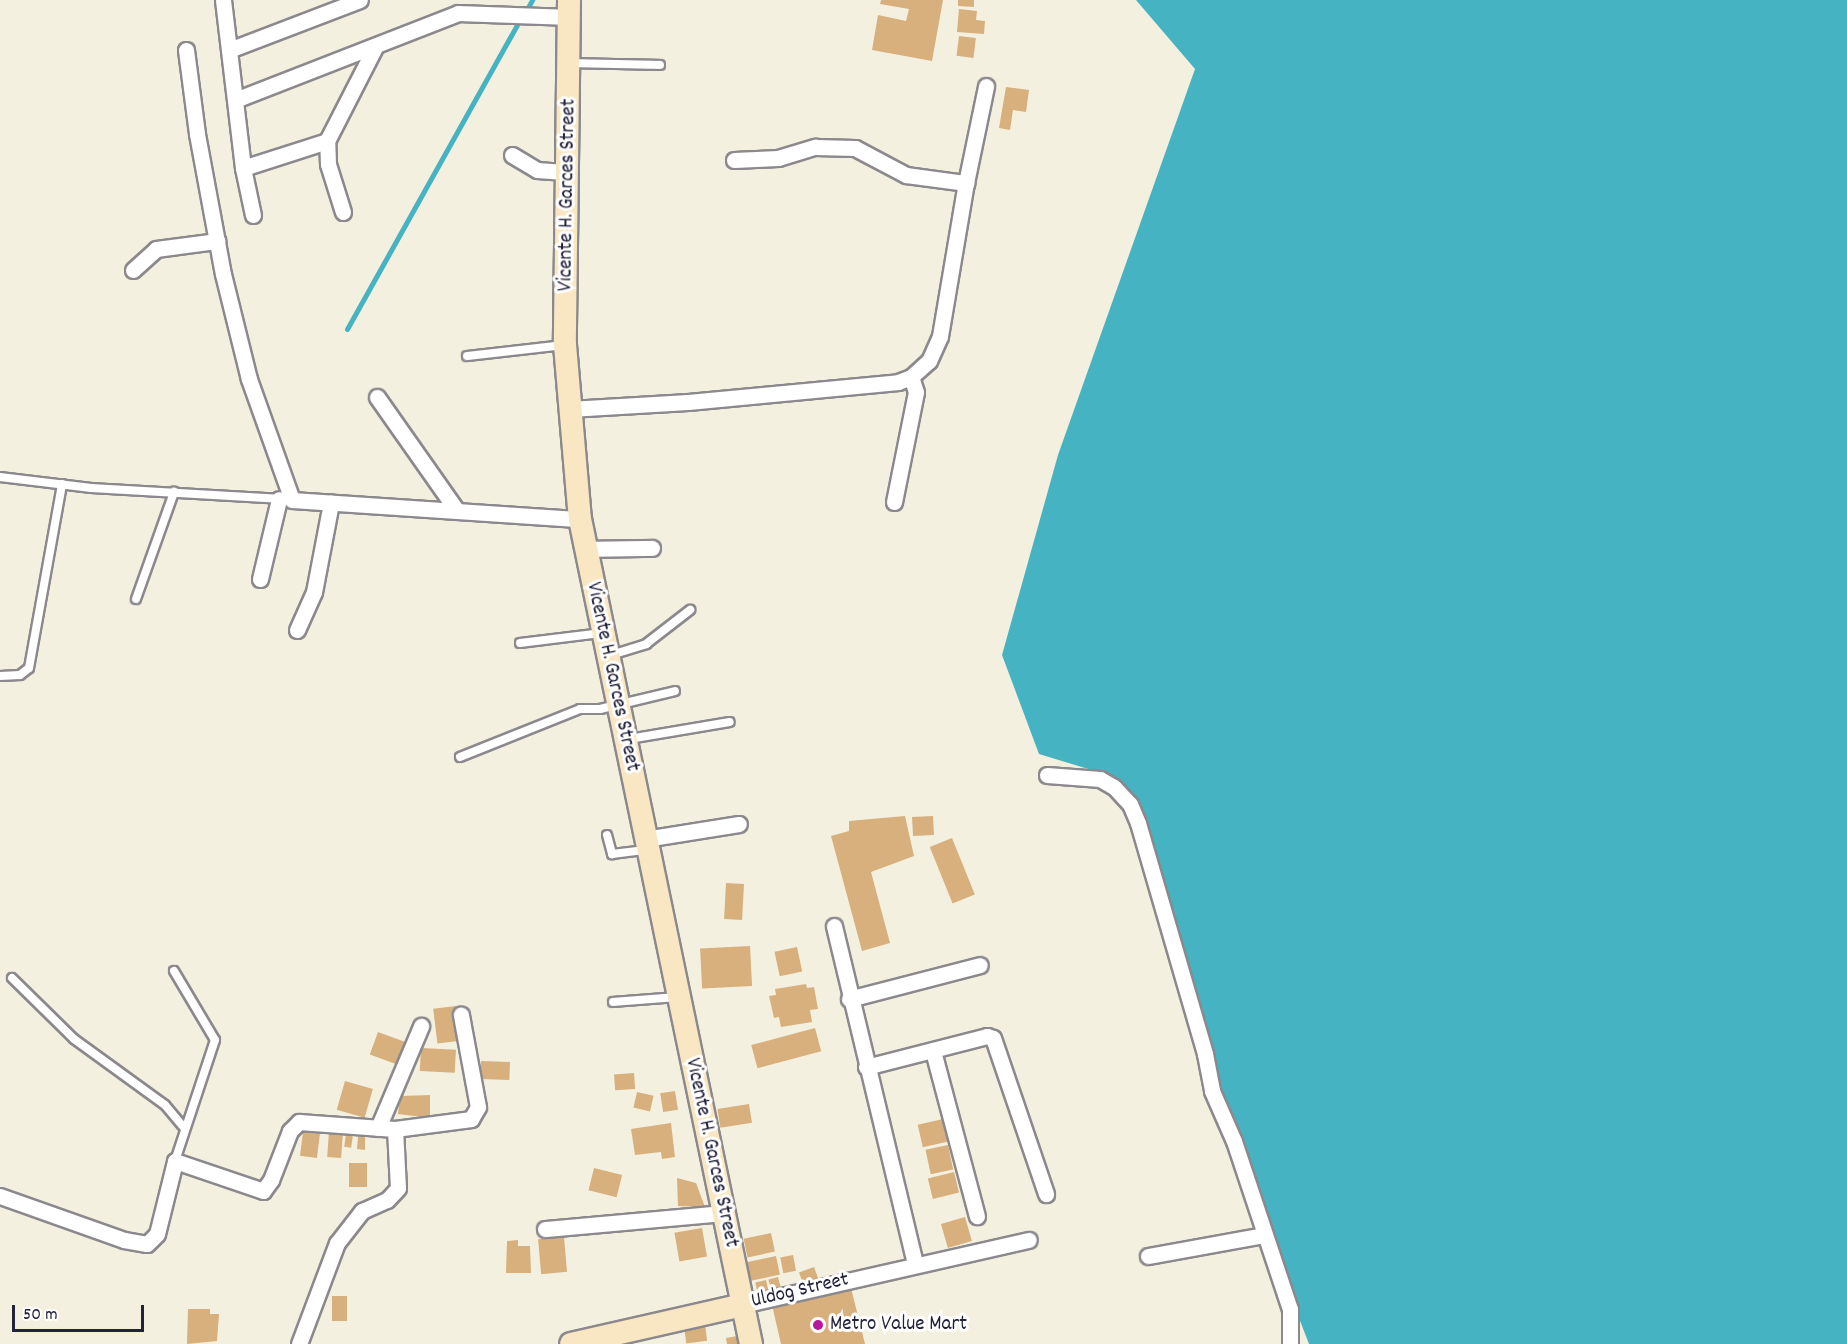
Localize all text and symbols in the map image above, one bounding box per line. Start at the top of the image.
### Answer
street label: Vicente H. Garces Street [554,98,582,292]
street label: Vicente H. Garces Street [580,580,644,774]
street label: Vicente H. Garces Street [679,1056,743,1250]
street label: Uldog Street [749,1268,851,1314]
scale bar [15,1293,147,1331]
text: 50 m [23,1303,58,1328]
place label: Metro Value Mart [830,1312,967,1338]
marker: Metro Value Mart [811,1318,825,1332]

